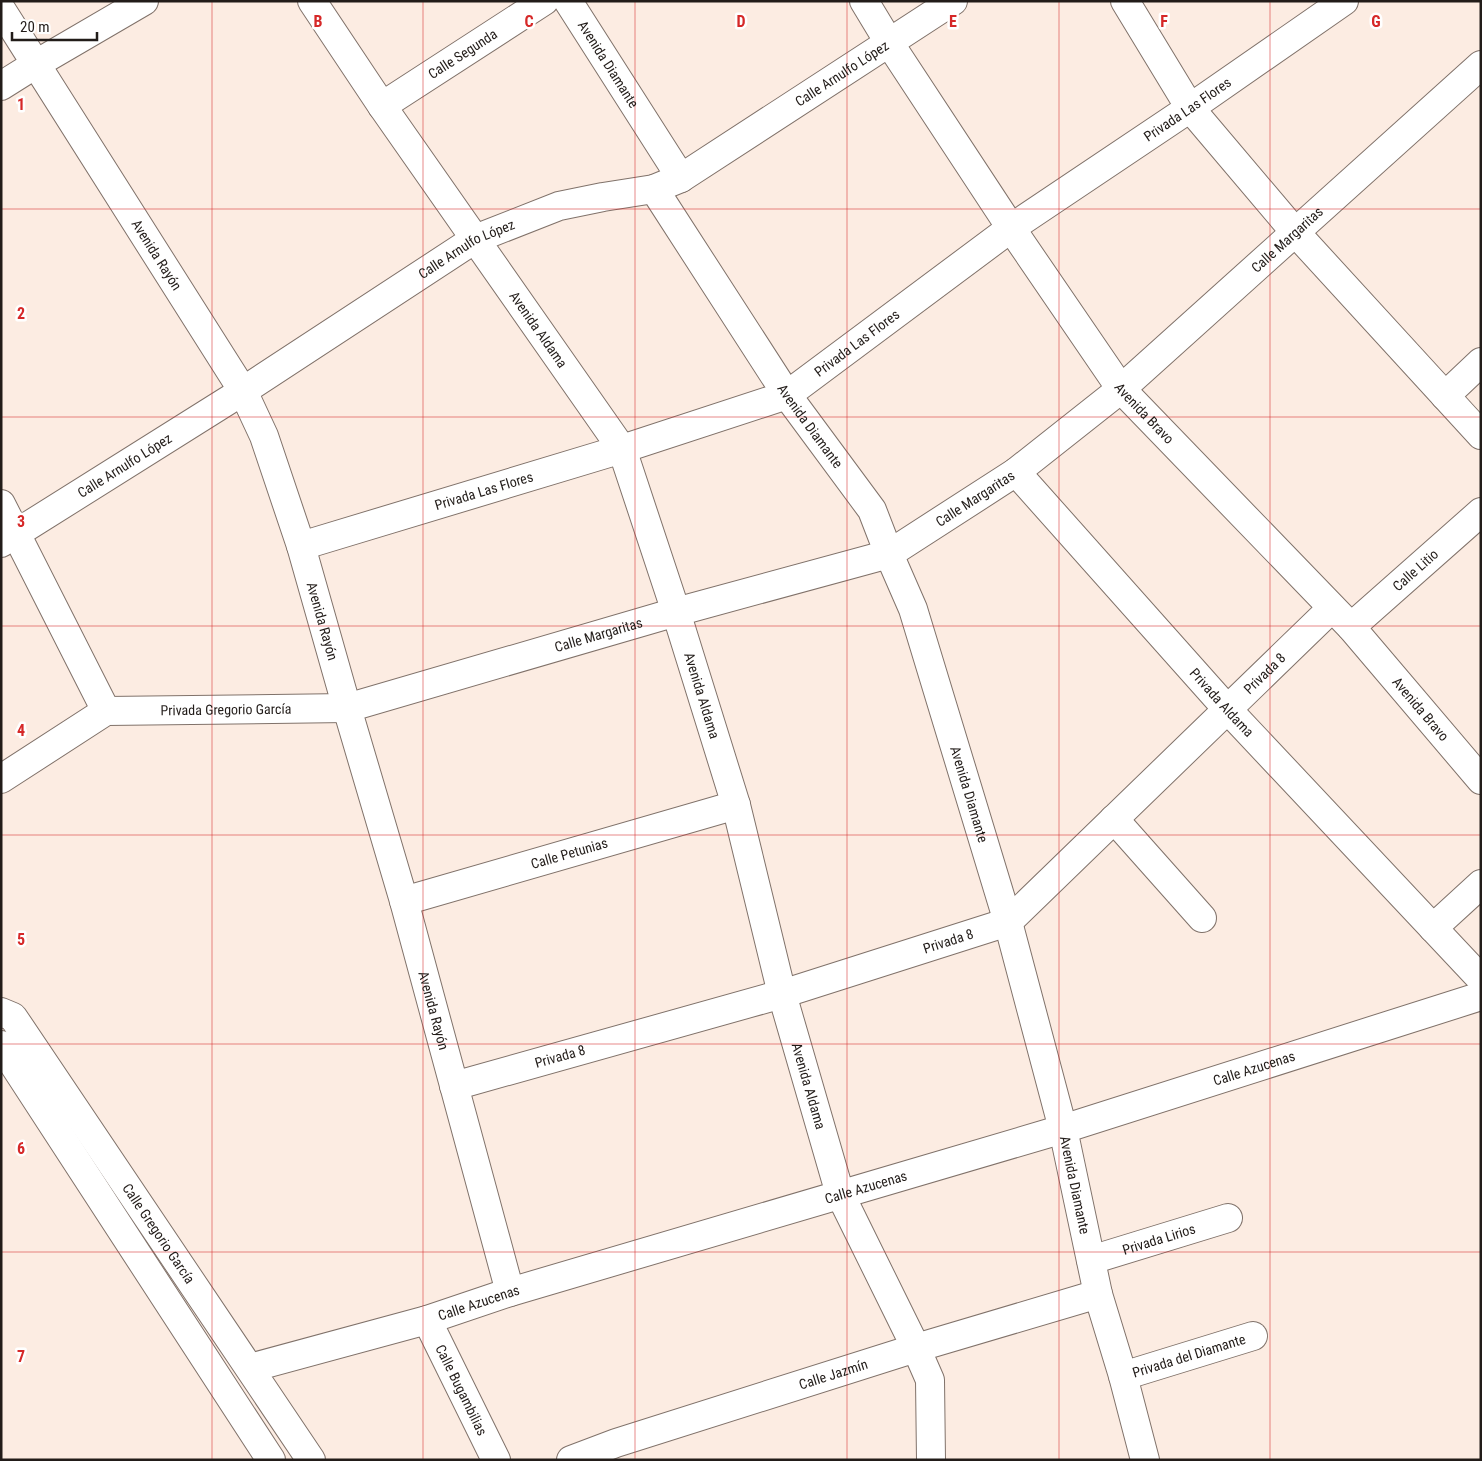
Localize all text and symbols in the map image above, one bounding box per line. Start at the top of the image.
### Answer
scale bar [12,10,98,42]
text: B [314,12,323,31]
text: C [524,12,534,31]
text: D [736,12,746,31]
text: E [949,12,957,31]
text: F [1160,12,1168,31]
text: G [1371,12,1381,31]
text: 20 m [20,18,50,36]
street label: Avenida Diamante [575,18,642,111]
street label: Calle Segunda [425,26,500,82]
street label: Calle Arnulfo López [792,37,891,109]
street label: Privada Las Flores [1141,74,1234,145]
text: 1 [17,95,25,114]
street label: Calle Margaritas [1248,203,1326,276]
street label: Avenida Rayón [128,216,185,293]
street label: Calle Arnulfo López [415,216,517,282]
street label: Avenida Aldama [506,288,571,371]
text: 2 [17,304,25,323]
street label: Privada Las Flores [811,306,902,380]
street label: Avenida Bravo [1111,380,1177,447]
street label: Avenida Diamante [774,381,846,471]
street label: Calle Arnulfo López [75,430,175,501]
street label: Calle Margaritas [933,467,1017,530]
street label: Privada Las Flores [433,468,535,513]
text: 3 [17,512,25,531]
street label: Calle Litio [1389,546,1441,594]
street label: Avenida Rayón [304,580,341,662]
street label: Calle Margaritas [553,614,644,655]
street label: Avenida Aldama [681,650,723,741]
street label: Privada 8 [1240,650,1289,697]
street label: Privada Aldama [1187,665,1257,740]
street label: Avenida Bravo [1389,674,1452,744]
street label: Privada Gregorio García [160,701,292,718]
text: 4 [17,721,25,740]
street label: Avenida Diamante [947,744,992,845]
street label: Calle Petunias [529,835,609,872]
street label: Privada 8 [921,926,975,957]
text: 5 [17,930,25,949]
street label: Avenida Rayón [415,969,452,1052]
street label: Avenida Aldama [789,1041,829,1131]
street label: Privada 8 [533,1042,587,1071]
street label: Calle Azucenas [1211,1048,1297,1089]
street label: Avenida Diamante [1057,1135,1093,1236]
text: 6 [17,1139,25,1158]
street label: Calle Azucenas [823,1167,909,1207]
street label: Calle Gregorio García [119,1180,198,1287]
street label: Privada Lirios [1120,1220,1197,1258]
street label: Calle Azucenas [436,1282,521,1324]
street label: Privada del Diamante [1130,1331,1248,1381]
street label: Calle Bugambilias [432,1342,491,1438]
text: 7 [17,1347,25,1366]
street label: Calle Jazmín [797,1356,870,1393]

